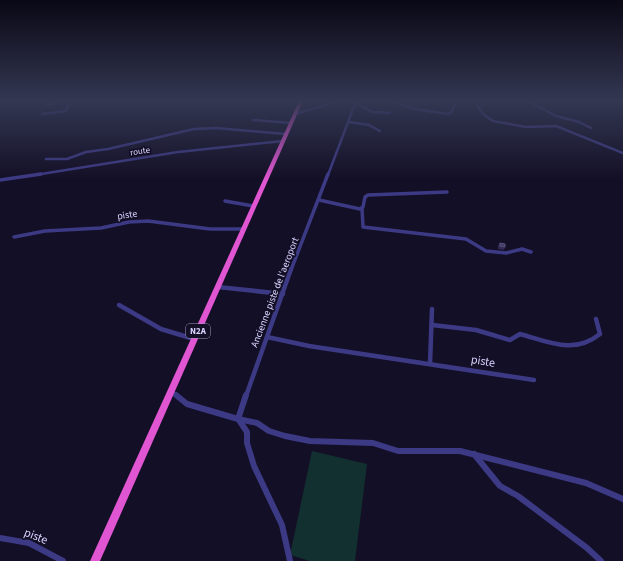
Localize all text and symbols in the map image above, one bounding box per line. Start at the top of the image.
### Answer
street label: route [129,144,151,159]
street label: piste [116,206,138,223]
street label: Ancienne piste de l'aeroport [247,235,303,350]
road number: N2A [186,324,210,338]
street label: piste [470,351,496,372]
street label: piste [21,524,50,549]

